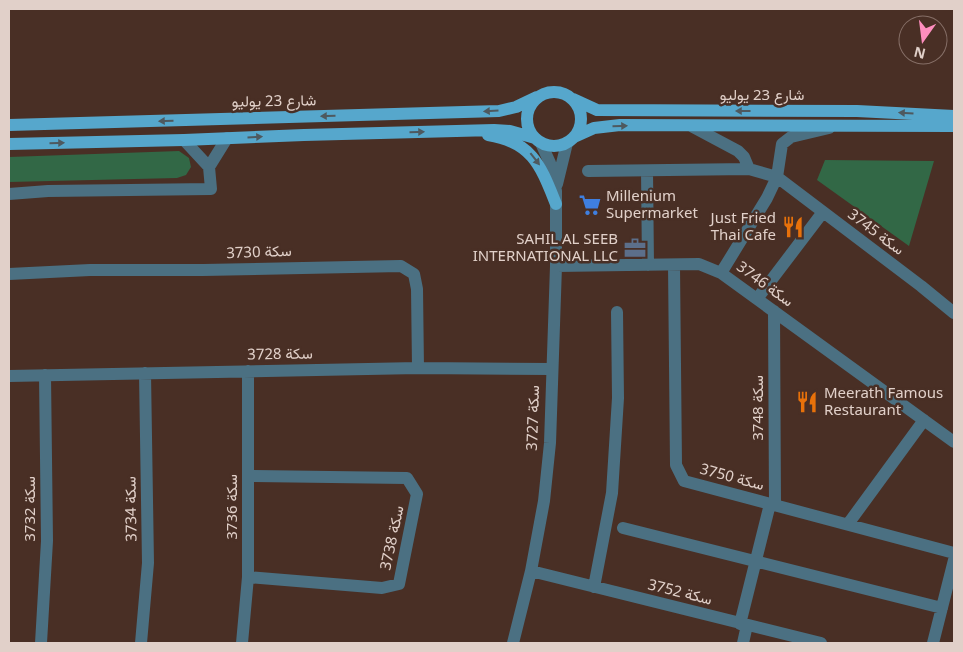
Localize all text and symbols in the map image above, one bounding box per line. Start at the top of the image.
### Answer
north arrow [898,15,948,65]
text: N [912,43,928,64]
street label: شارع 23 يوليو [720,84,804,106]
street label: شارع 23 يوليو [232,89,317,113]
one-way arrow [735,107,751,115]
one-way arrow [483,108,499,116]
one-way arrow [897,109,913,117]
one-way arrow [320,113,336,121]
one-way arrow [158,117,174,125]
one-way arrow [613,122,629,130]
one-way arrow [410,128,426,136]
one-way arrow [247,133,263,141]
one-way arrow [50,139,66,147]
one-way arrow [529,153,540,166]
place label: Millenium Supermarket [606,185,698,222]
supermarket icon: Millenium Supermarket [577,192,603,218]
street label: سكة 3745 [844,204,909,259]
place label: Just Fried Thai Cafe [709,207,776,244]
restaurant icon: Just Fried Thai Cafe [780,214,806,240]
place label: SAHIL AL SEEB INTERNATIONAL LLC [473,228,619,265]
office icon: SAHIL AL SEEB INTERNATIONAL LLC [622,235,648,261]
street label: سكة 3730 [226,240,292,262]
street label: سكة 3746 [733,256,798,311]
street label: سكة 3728 [247,342,313,364]
street label: سكة 3748 [747,375,767,441]
place label: Meerath Famous Restaurant [824,382,943,419]
street label: سكة 3727 [521,385,543,451]
restaurant icon: Meerath Famous Restaurant [794,389,820,415]
street label: سكة 3750 [698,458,767,494]
street label: سكة 3736 [221,474,241,540]
street label: سكة 3732 [19,476,39,542]
street label: سكة 3734 [119,476,141,542]
street label: سكة 3738 [374,504,408,572]
street label: سكة 3752 [646,573,715,609]

